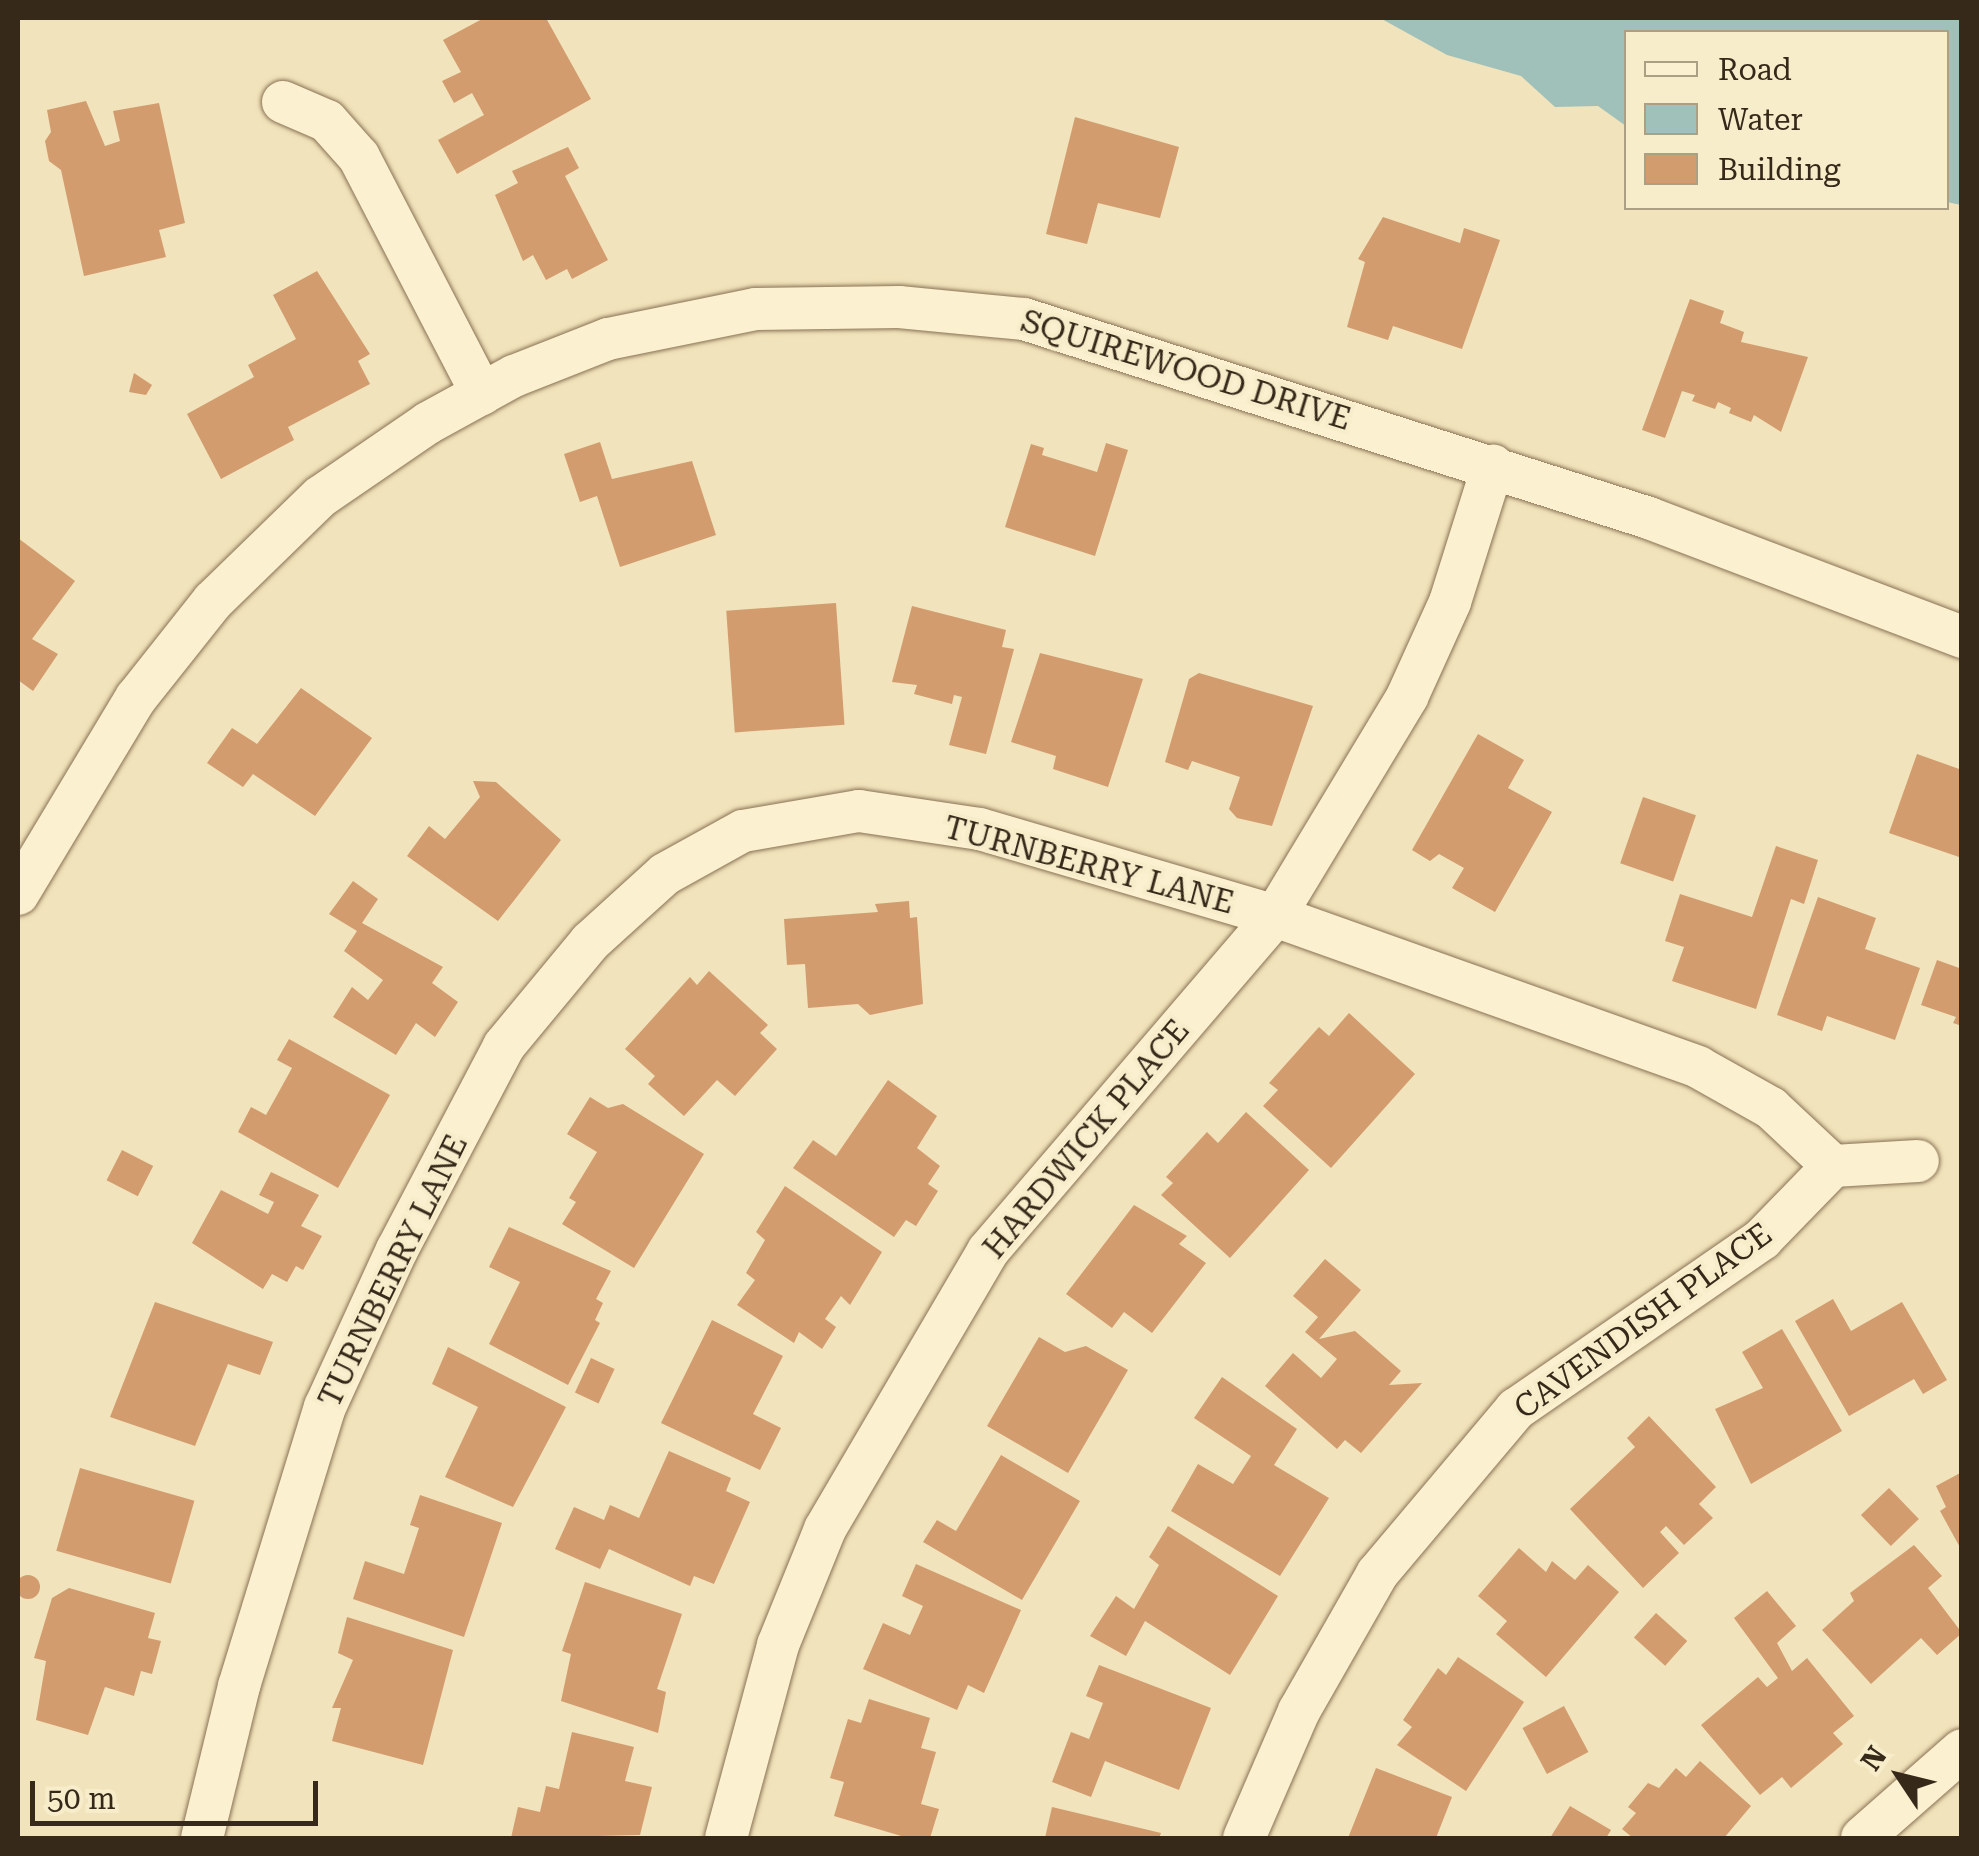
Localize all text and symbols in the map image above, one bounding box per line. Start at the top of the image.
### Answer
legend [1624,30,1949,210]
text: Road [1718,52,1792,87]
text: Water [1718,102,1803,137]
text: Building [1718,152,1841,187]
street label: SQUIREWOOD DRIVE [1016,302,1356,438]
street label: TURNBERRY LANE [940,808,1238,922]
street label: HARDWICK PLACE [975,1012,1197,1266]
street label: TURNBERRY LANE [310,1128,476,1414]
street label: CAVENDISH PLACE [1507,1215,1779,1427]
north arrow [1849,1726,1949,1826]
text: N [1854,1740,1894,1777]
scale bar [35,1761,322,1823]
text: 50 m [47,1781,116,1816]

